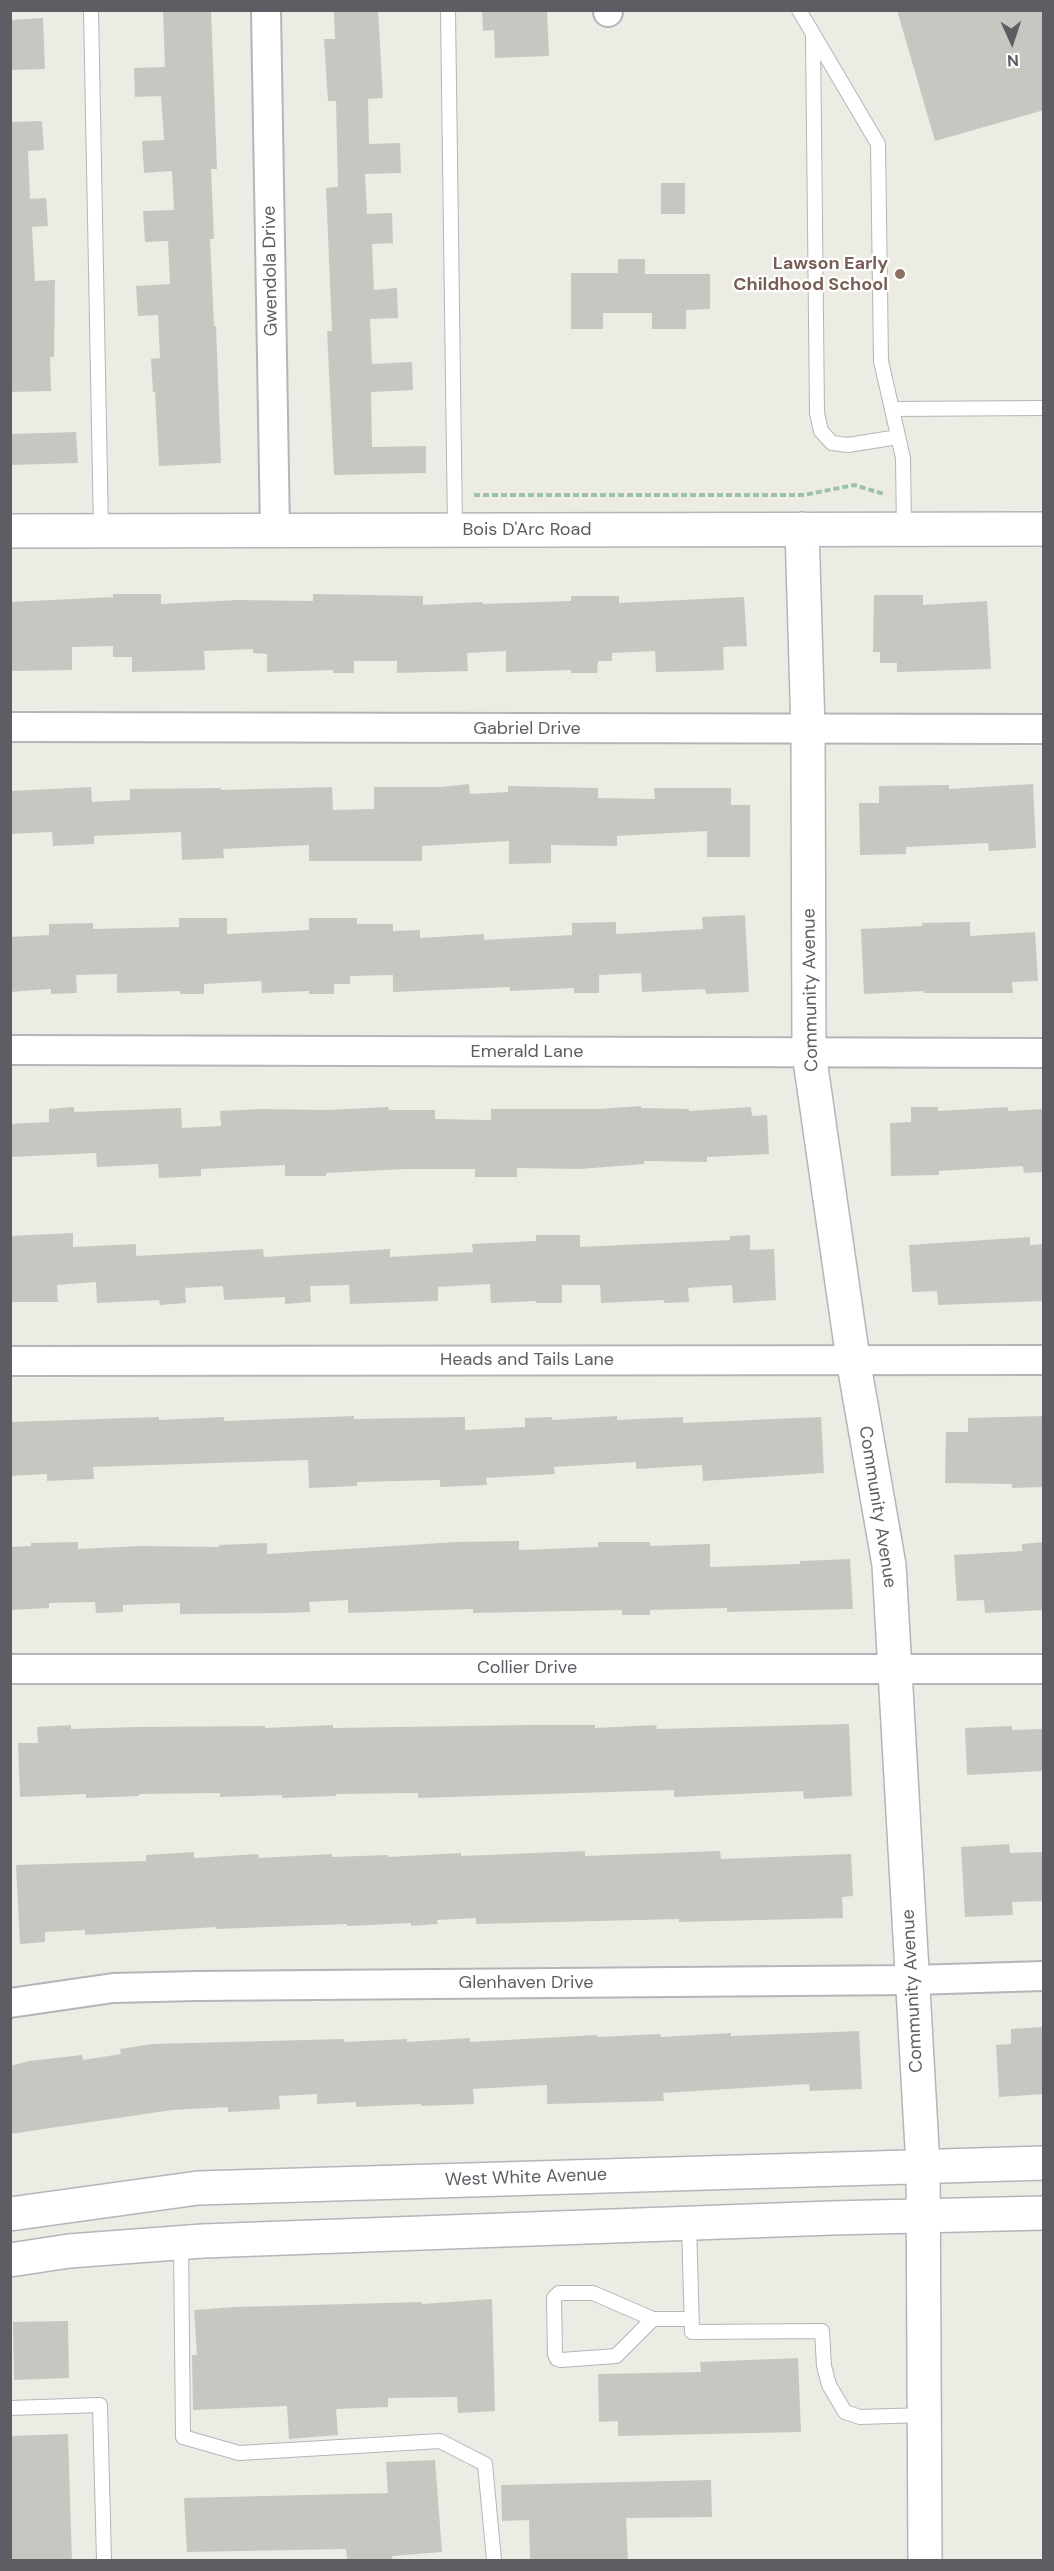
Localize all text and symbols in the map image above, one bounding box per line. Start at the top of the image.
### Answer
north arrow [982,12,1042,72]
text: N [1007,50,1019,71]
street label: Gwendola Drive [259,205,283,337]
place label: Lawson Early Childhood School [733,253,888,296]
marker: Lawson Early Childhood School [893,267,907,281]
street label: Bois D'Arc Road [462,519,592,541]
street label: Gabriel Drive [473,718,581,740]
street label: Community Avenue [799,908,823,1072]
street label: Emerald Lane [471,1041,583,1063]
street label: Heads and Tails Lane [440,1349,614,1371]
street label: Community Avenue [854,1424,900,1590]
street label: Collier Drive [477,1657,577,1679]
street label: Community Avenue [898,1909,928,2073]
street label: Glenhaven Drive [458,1972,594,1994]
street label: West White Avenue [445,2164,607,2192]

